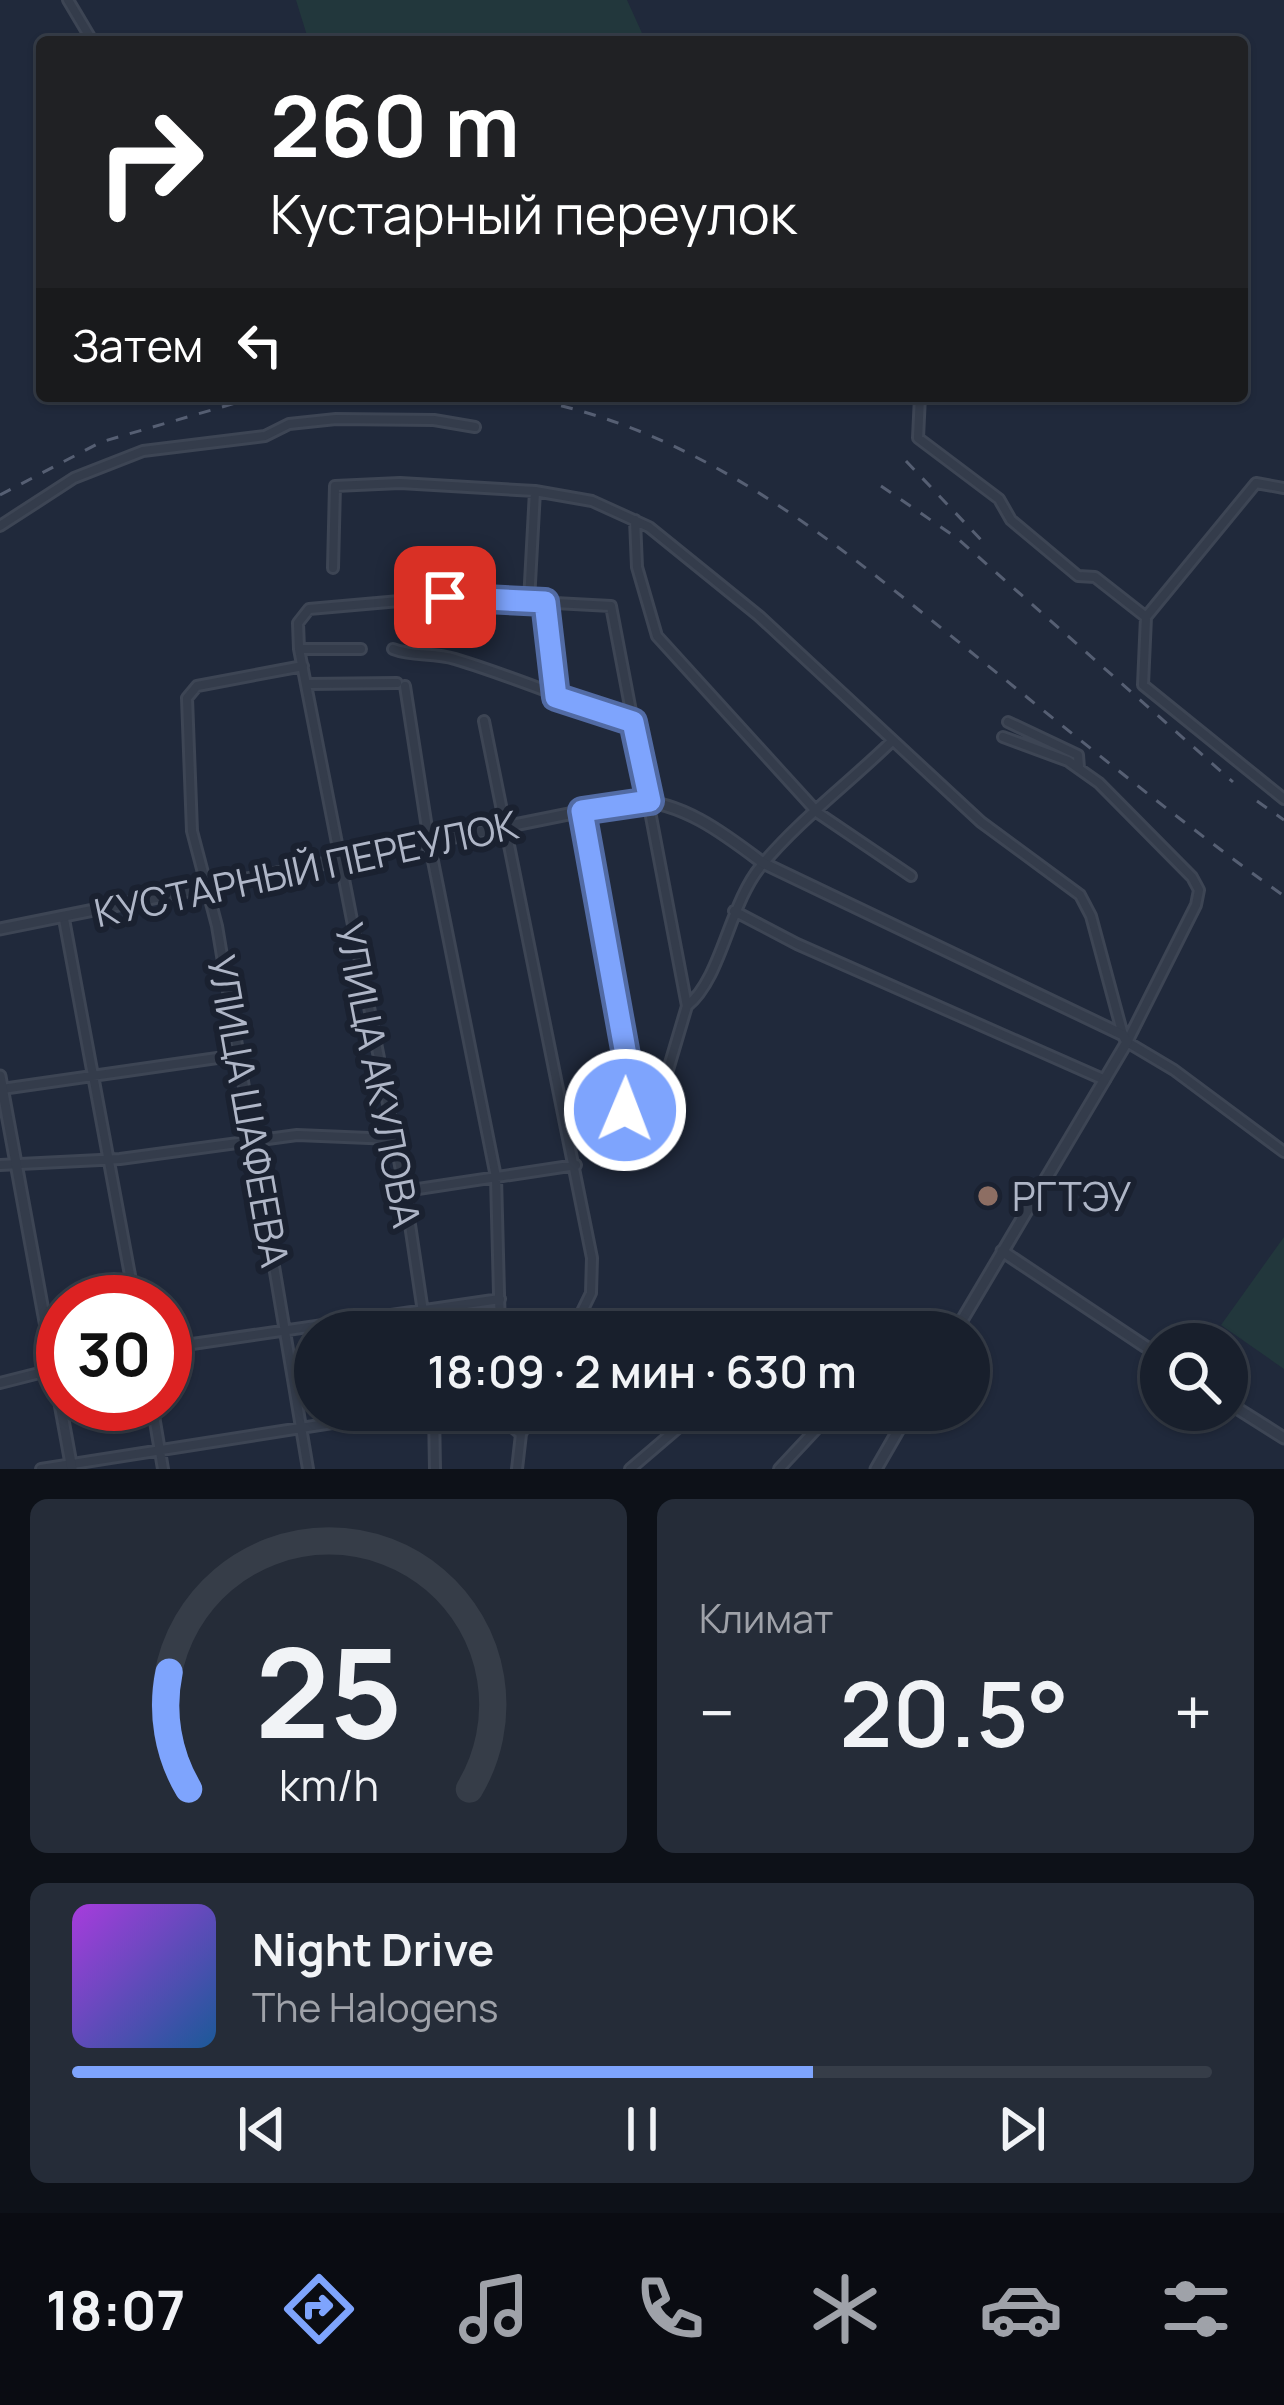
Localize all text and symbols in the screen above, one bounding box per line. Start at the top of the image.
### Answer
text: 260 m [270,67,520,182]
icon: right [72,84,228,240]
text: Кустарный переулок [270,176,797,250]
icon: left [227,312,293,378]
text: Затем [72,314,203,376]
pin [394,546,496,648]
icon: arrive [412,564,478,630]
street label: КУСТАРНЫЙ ПЕРЕУЛОК [89,797,524,939]
street label: УЛИЦА АКУЛОВА [323,918,435,1232]
street label: УЛИЦА ШАФЕЕВА [195,951,303,1271]
position arrow [562,1047,688,1173]
place label: РГТЭУ [1012,1169,1132,1223]
marker: РГТЭУ [975,1183,1001,1209]
speed limit sign: 30 [36,1275,192,1431]
map controls [1140,1323,1248,1431]
button: search [1140,1323,1248,1431]
text: 18:09 · 2 мин · 630 m [427,1340,857,1402]
text: Климат [699,1591,834,1645]
text: 25 [255,1605,402,1775]
text: 20.5° [840,1651,1069,1774]
text: − [699,1667,735,1757]
text: + [1174,1667,1212,1757]
text: km/h [279,1755,378,1814]
text: Night Drive [252,1918,494,1980]
text: The Halogens [252,1980,499,2034]
icon: previous [229,2096,295,2162]
icon: pause [609,2096,675,2162]
icon: next [989,2096,1055,2162]
icon: directions [277,2267,361,2351]
icon: music [452,2267,536,2351]
icon: phone [628,2267,712,2351]
icon: climate [803,2267,887,2351]
icon: car [979,2267,1063,2351]
icon: filters [1154,2267,1238,2351]
text: 18:07 [46,2272,185,2346]

